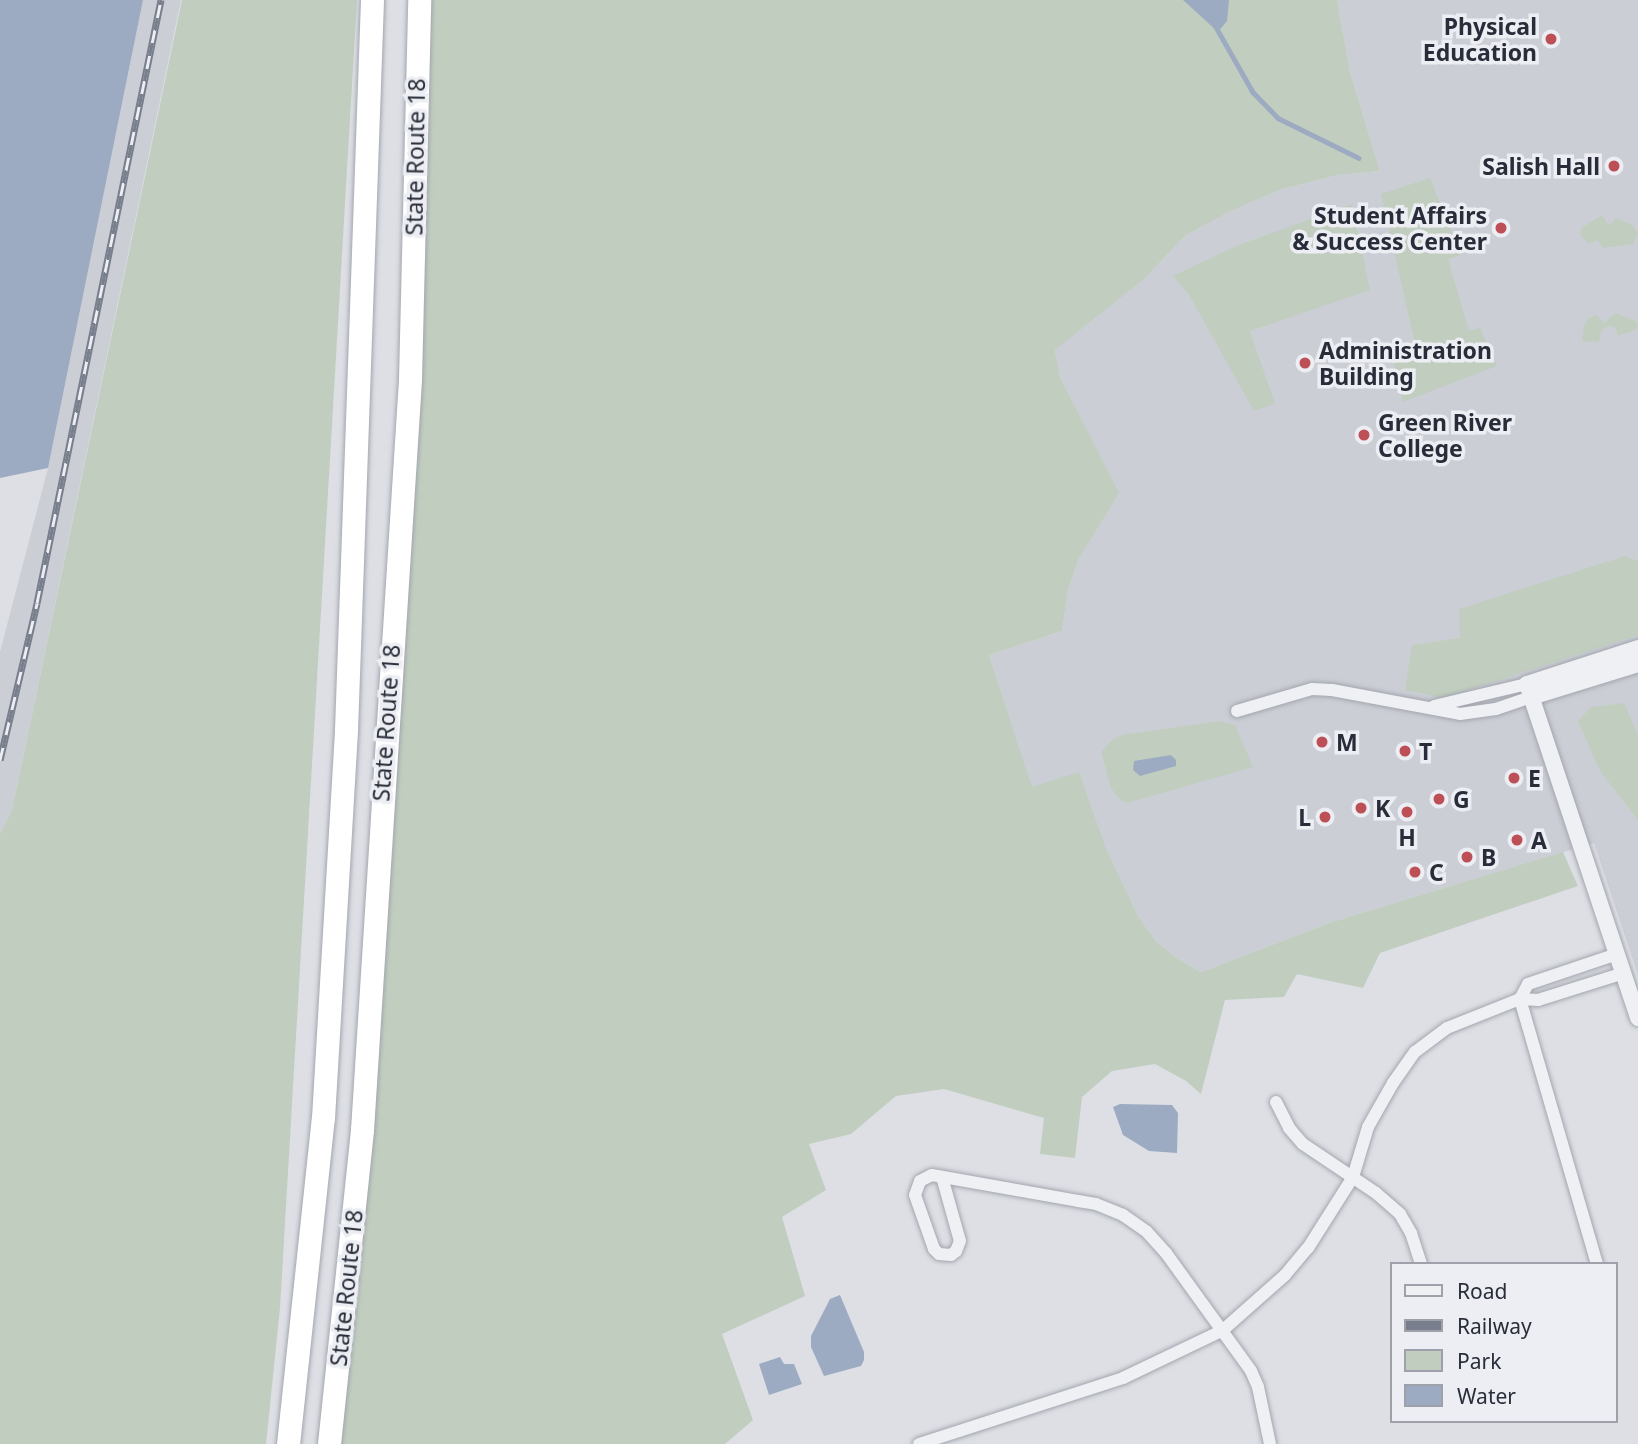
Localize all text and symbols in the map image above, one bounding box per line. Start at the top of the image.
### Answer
place label: Physical Education [1423,12,1537,66]
marker: Physical Education [1543,31,1559,47]
street label: State Route 18 [400,78,430,236]
place label: Salish Hall [1482,152,1600,180]
marker: Salish Hall [1606,158,1622,174]
place label: Student Affairs & Success Center [1292,201,1487,255]
marker: Student Affairs & Success Center [1493,220,1509,236]
place label: Administration Building [1319,336,1492,390]
marker: Administration Building [1297,355,1313,371]
place label: Green River College [1378,408,1512,462]
marker: Green River College [1356,427,1372,443]
street label: State Route 18 [367,644,405,802]
place label: M [1336,728,1358,756]
marker: M [1314,734,1330,750]
place label: T [1419,737,1432,765]
marker: T [1397,743,1413,759]
place label: E [1528,764,1541,792]
marker: E [1506,770,1522,786]
place label: G [1453,785,1470,813]
marker: G [1431,791,1447,807]
place label: K [1375,794,1390,822]
marker: K [1353,800,1369,816]
place label: L [1298,803,1311,831]
marker: H [1399,804,1415,820]
marker: L [1317,809,1333,825]
place label: H [1398,823,1416,851]
place label: A [1531,826,1547,854]
marker: A [1509,832,1525,848]
place label: B [1481,843,1496,871]
marker: B [1459,849,1475,865]
place label: C [1429,858,1444,886]
marker: C [1407,864,1423,880]
street label: State Route 18 [324,1208,368,1368]
legend [1390,1262,1617,1423]
text: Road [1457,1277,1507,1305]
text: Railway [1457,1312,1532,1340]
text: Park [1457,1347,1501,1375]
text: Water [1457,1382,1516,1410]

